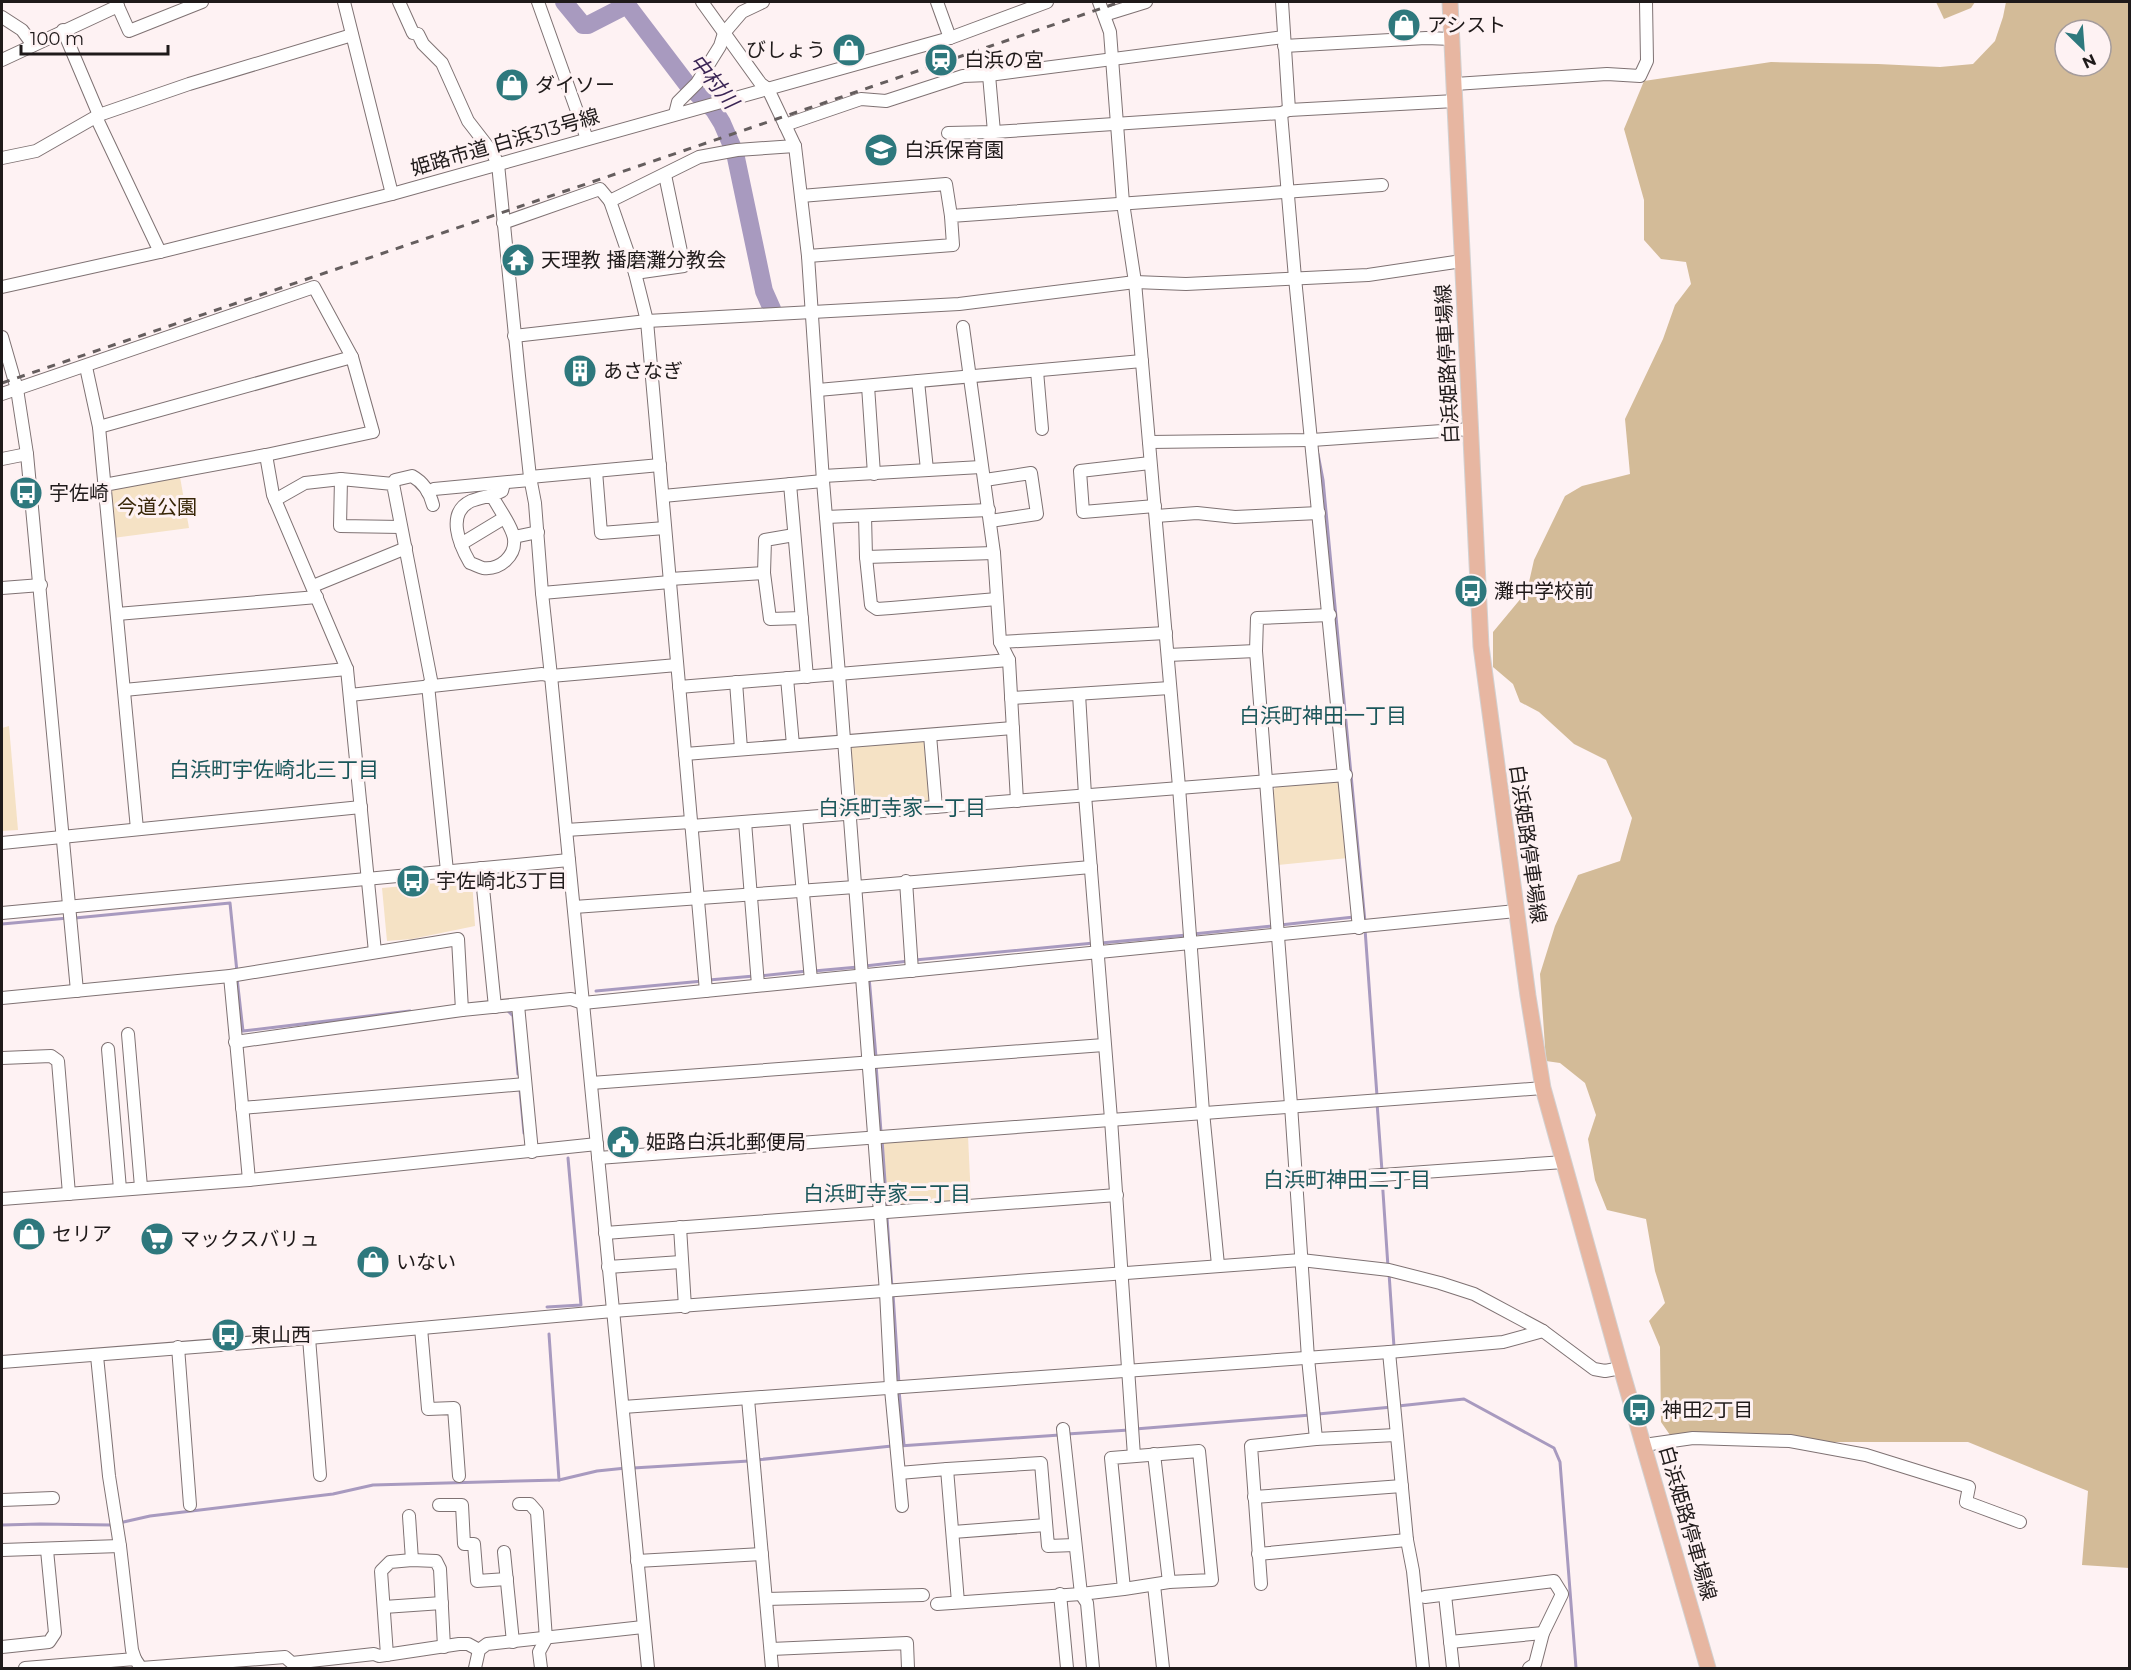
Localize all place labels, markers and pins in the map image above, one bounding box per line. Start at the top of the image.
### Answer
shop icon: アシスト [1386,7,1422,43]
place label: アシスト [1427,13,1506,37]
shop icon: びしょう [831,32,867,68]
place label: びしょう [746,38,826,62]
station icon: 白浜の宮 [923,42,959,78]
place label: 白浜の宮 [964,48,1044,72]
shop icon: ダイソー [494,67,530,103]
place label: ダイソー [535,73,615,97]
school or university icon: 白浜保育園 [863,132,899,168]
place label: 白浜保育園 [904,138,1004,162]
temple icon: 天理教 播磨灘分教会 [500,242,536,278]
place label: 天理教 播磨灘分教会 [541,248,726,272]
building icon: あさなぎ [562,353,598,389]
place label: あさなぎ [603,359,683,383]
bus stop icon: 宇佐崎 [8,475,44,511]
place label: 宇佐崎 [49,481,109,505]
bus stop icon: 灘中学校前 [1453,573,1489,609]
place label: 灘中学校前 [1494,579,1594,603]
bus stop icon: 宇佐崎北3丁目 [395,863,431,899]
place label: 宇佐崎北3丁目 [436,869,567,893]
public building icon: 姫路白浜北郵便局 [605,1124,641,1160]
place label: 姫路白浜北郵便局 [646,1130,806,1154]
shop icon: セリア [11,1216,47,1252]
supermarket icon: マックスバリュ [139,1221,175,1257]
place label: セリア [52,1222,112,1246]
place label: マックスバリュ [180,1227,319,1251]
shop icon: いない [355,1244,391,1280]
place label: いない [396,1250,456,1274]
bus stop icon: 東山西 [210,1317,246,1353]
place label: 東山西 [251,1323,311,1347]
bus stop icon: 神田2丁目 [1621,1392,1657,1428]
place label: 神田2丁目 [1662,1398,1753,1422]

